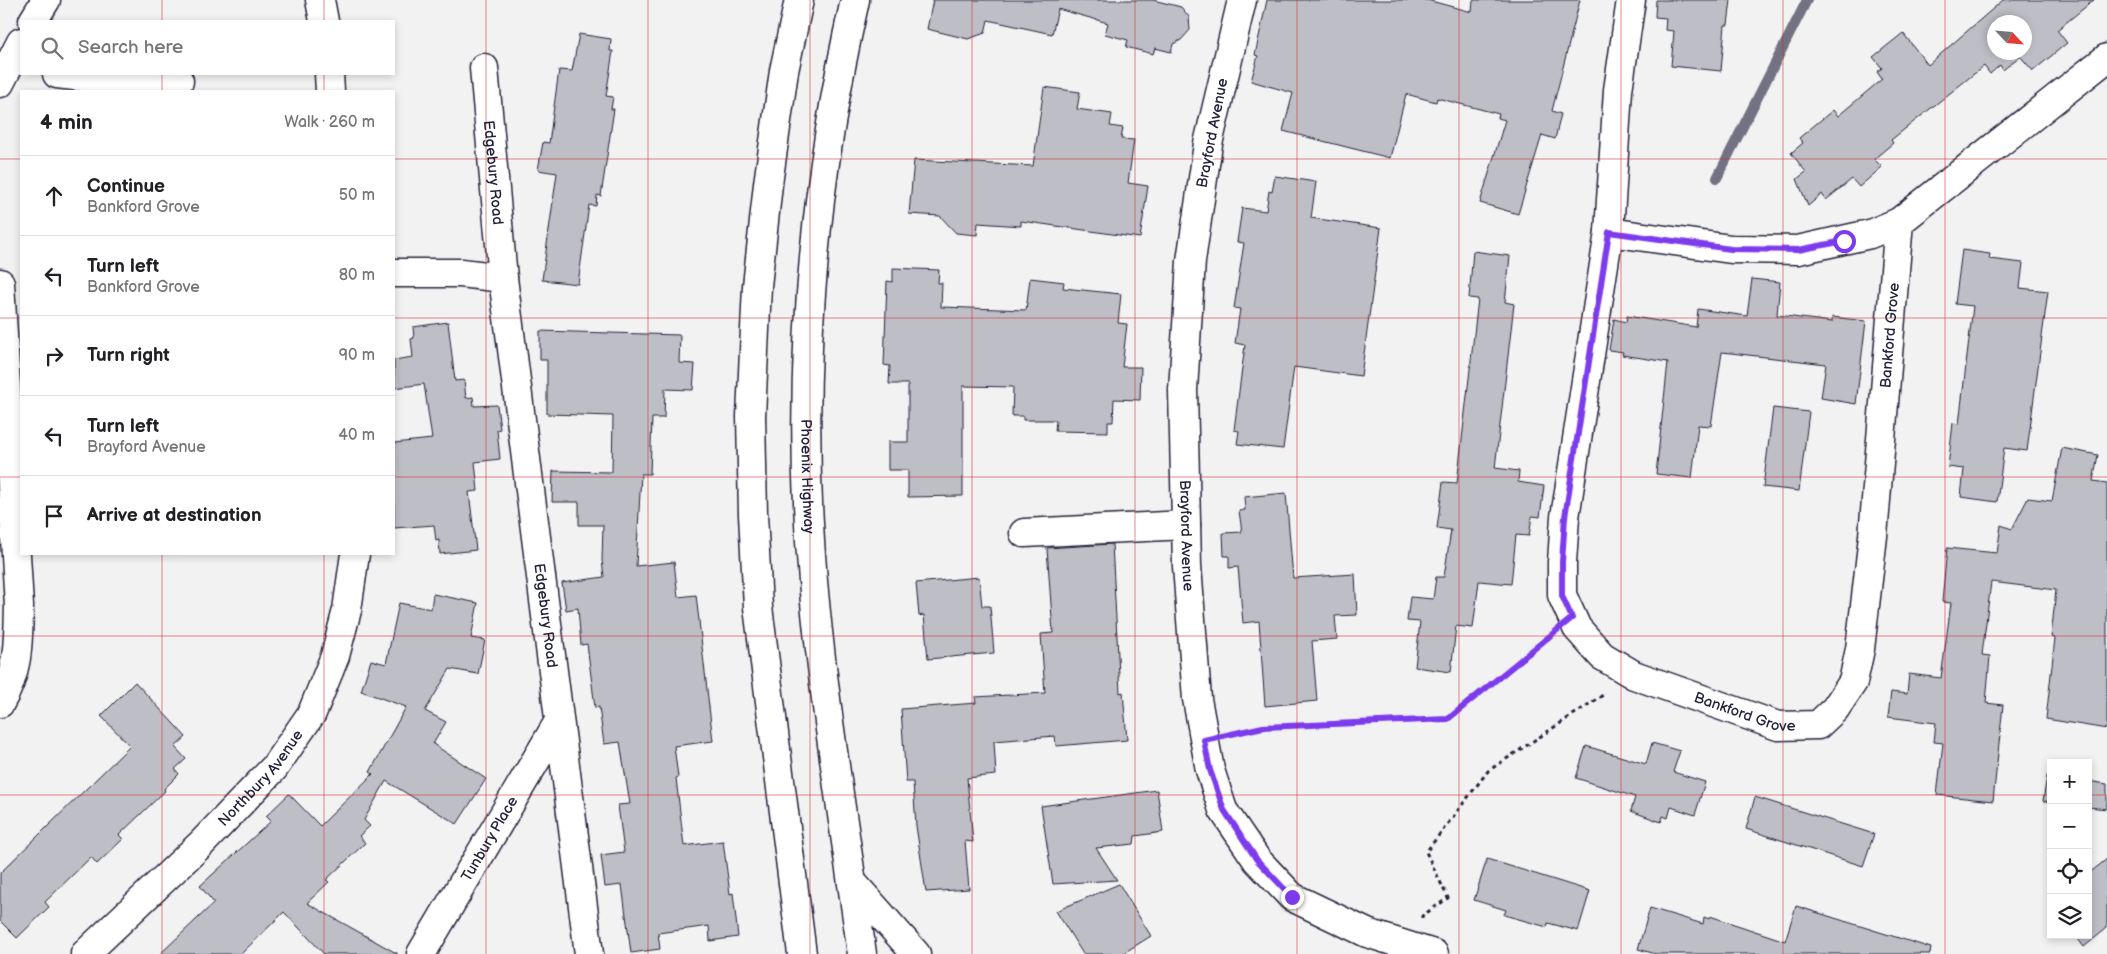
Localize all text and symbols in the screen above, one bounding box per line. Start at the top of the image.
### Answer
north arrow [1987,15,2032,60]
search box [20,20,395,75]
icon: search [38,34,66,62]
text: Search here [78,36,183,59]
street label: Brayford Avenue [1193,77,1232,190]
text: 4 min [40,110,93,135]
text: Walk · 260 m [284,113,375,132]
street label: Edgebury Road [479,119,507,226]
text: Continue [87,175,165,198]
icon: ahead [40,182,68,210]
text: 50 m [339,186,375,205]
text: Bankford Grove [87,198,200,217]
route start [1833,230,1856,253]
text: Turn left [87,255,159,278]
icon: left [40,262,68,290]
text: 80 m [339,266,375,285]
text: Bankford Grove [87,278,200,297]
street label: Bankford Grove [1876,282,1904,389]
icon: right [40,342,68,370]
text: Turn right [87,344,170,367]
text: 90 m [339,346,375,365]
text: Turn left [87,415,159,438]
street label: Phoenix Highway [796,419,819,535]
icon: left [40,422,68,450]
text: 40 m [338,426,375,445]
text: Brayford Avenue [87,438,206,457]
street label: Brayford Avenue [1175,480,1198,592]
icon: arrive [40,502,68,530]
text: Arrive at destination [87,504,262,527]
street label: Edgebury Road [529,562,561,669]
street label: Bankford Grove [1691,688,1796,736]
street label: Northbury Avenue [214,726,308,830]
map controls [2047,759,2092,939]
button: + [2047,759,2092,804]
street label: Tunbury Place [457,793,522,885]
button: − [2047,804,2092,849]
button: locate [2047,849,2092,894]
route end [1281,886,1304,909]
button: layers [2047,894,2092,939]

